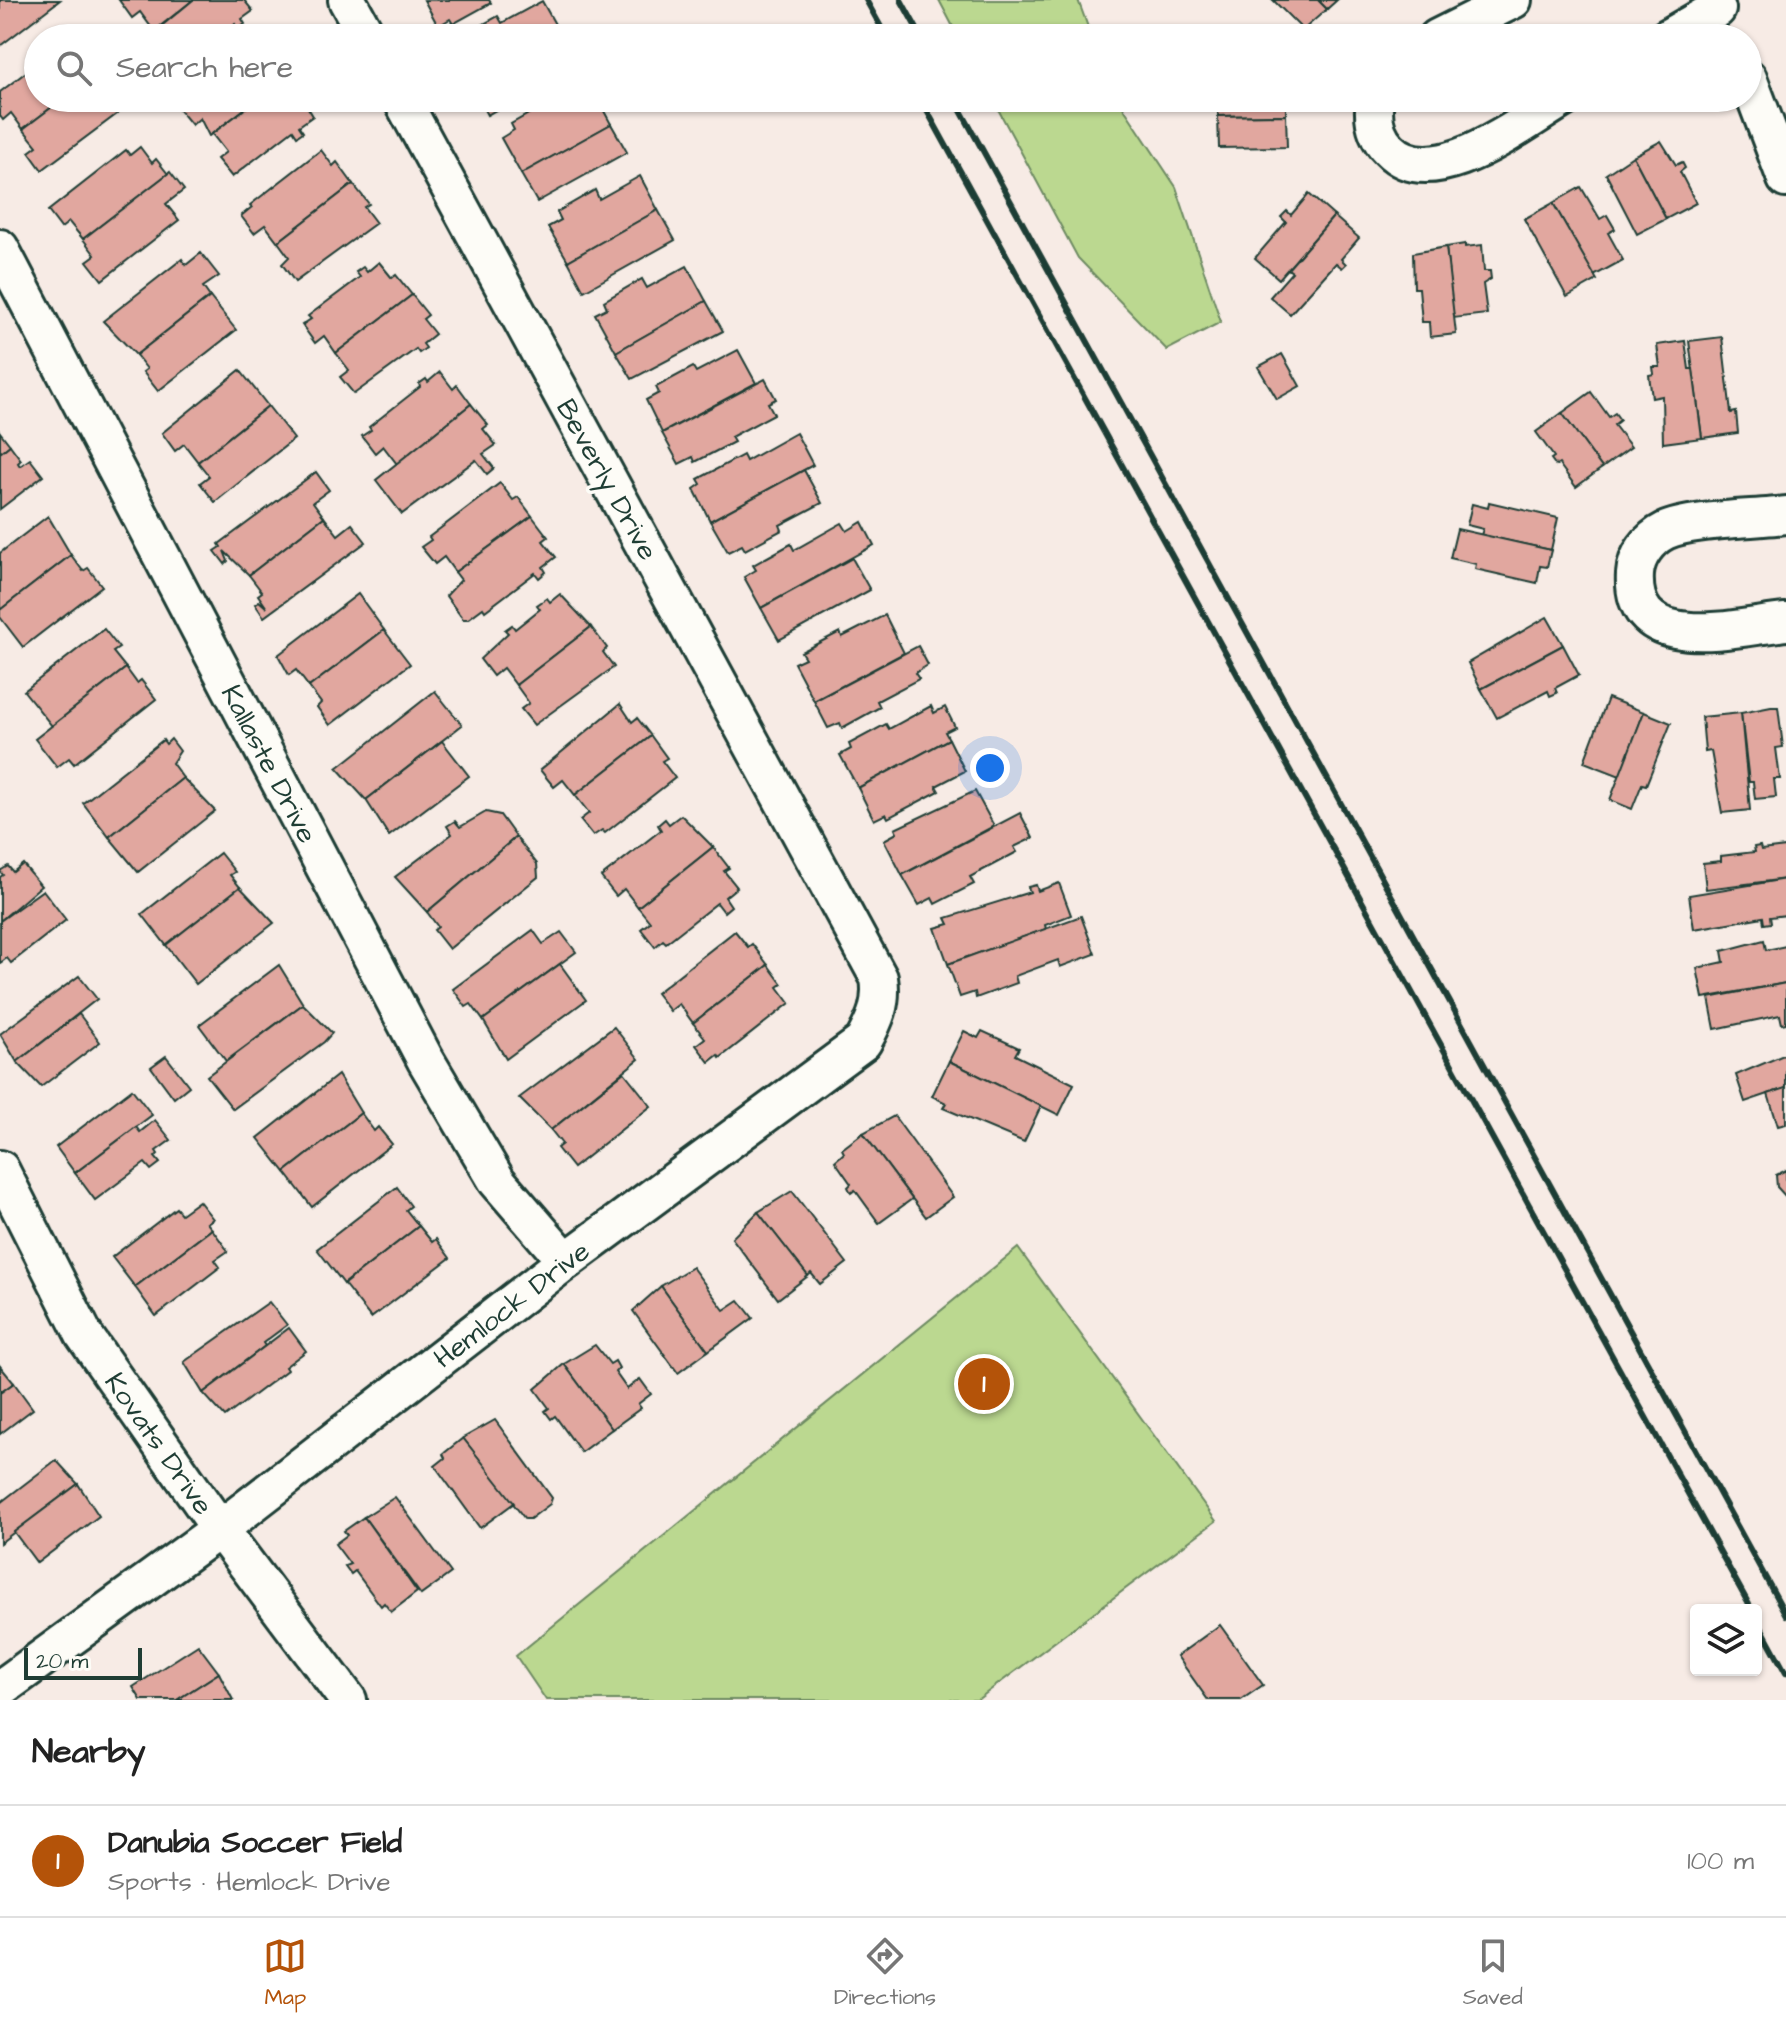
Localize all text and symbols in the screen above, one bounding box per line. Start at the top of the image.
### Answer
search box [24,24,1762,112]
icon: search [52,46,96,90]
text: Search here [116,47,293,89]
street label: Beverly Drive [545,392,667,568]
street label: Kallaste Drive [211,678,326,850]
your location [970,748,1010,788]
street label: Hemlock Drive [426,1232,598,1378]
pin: 1 [958,1354,1010,1414]
street label: Kovats Drive [95,1365,222,1523]
map controls [1690,1604,1762,1676]
button: layers [1690,1604,1762,1676]
scale bar [24,1644,142,1680]
text: 20 m [36,1646,88,1677]
text: Nearby [32,1728,146,1776]
text: Danubia Soccer Field [108,1822,402,1864]
text: 1 [56,1843,60,1879]
text: 100 m [1687,1843,1754,1879]
text: Sports · Hemlock Drive [108,1864,390,1900]
tab: Map [263,1934,307,2013]
tab: Directions [834,1934,936,2013]
tab: Saved [1463,1934,1523,2013]

